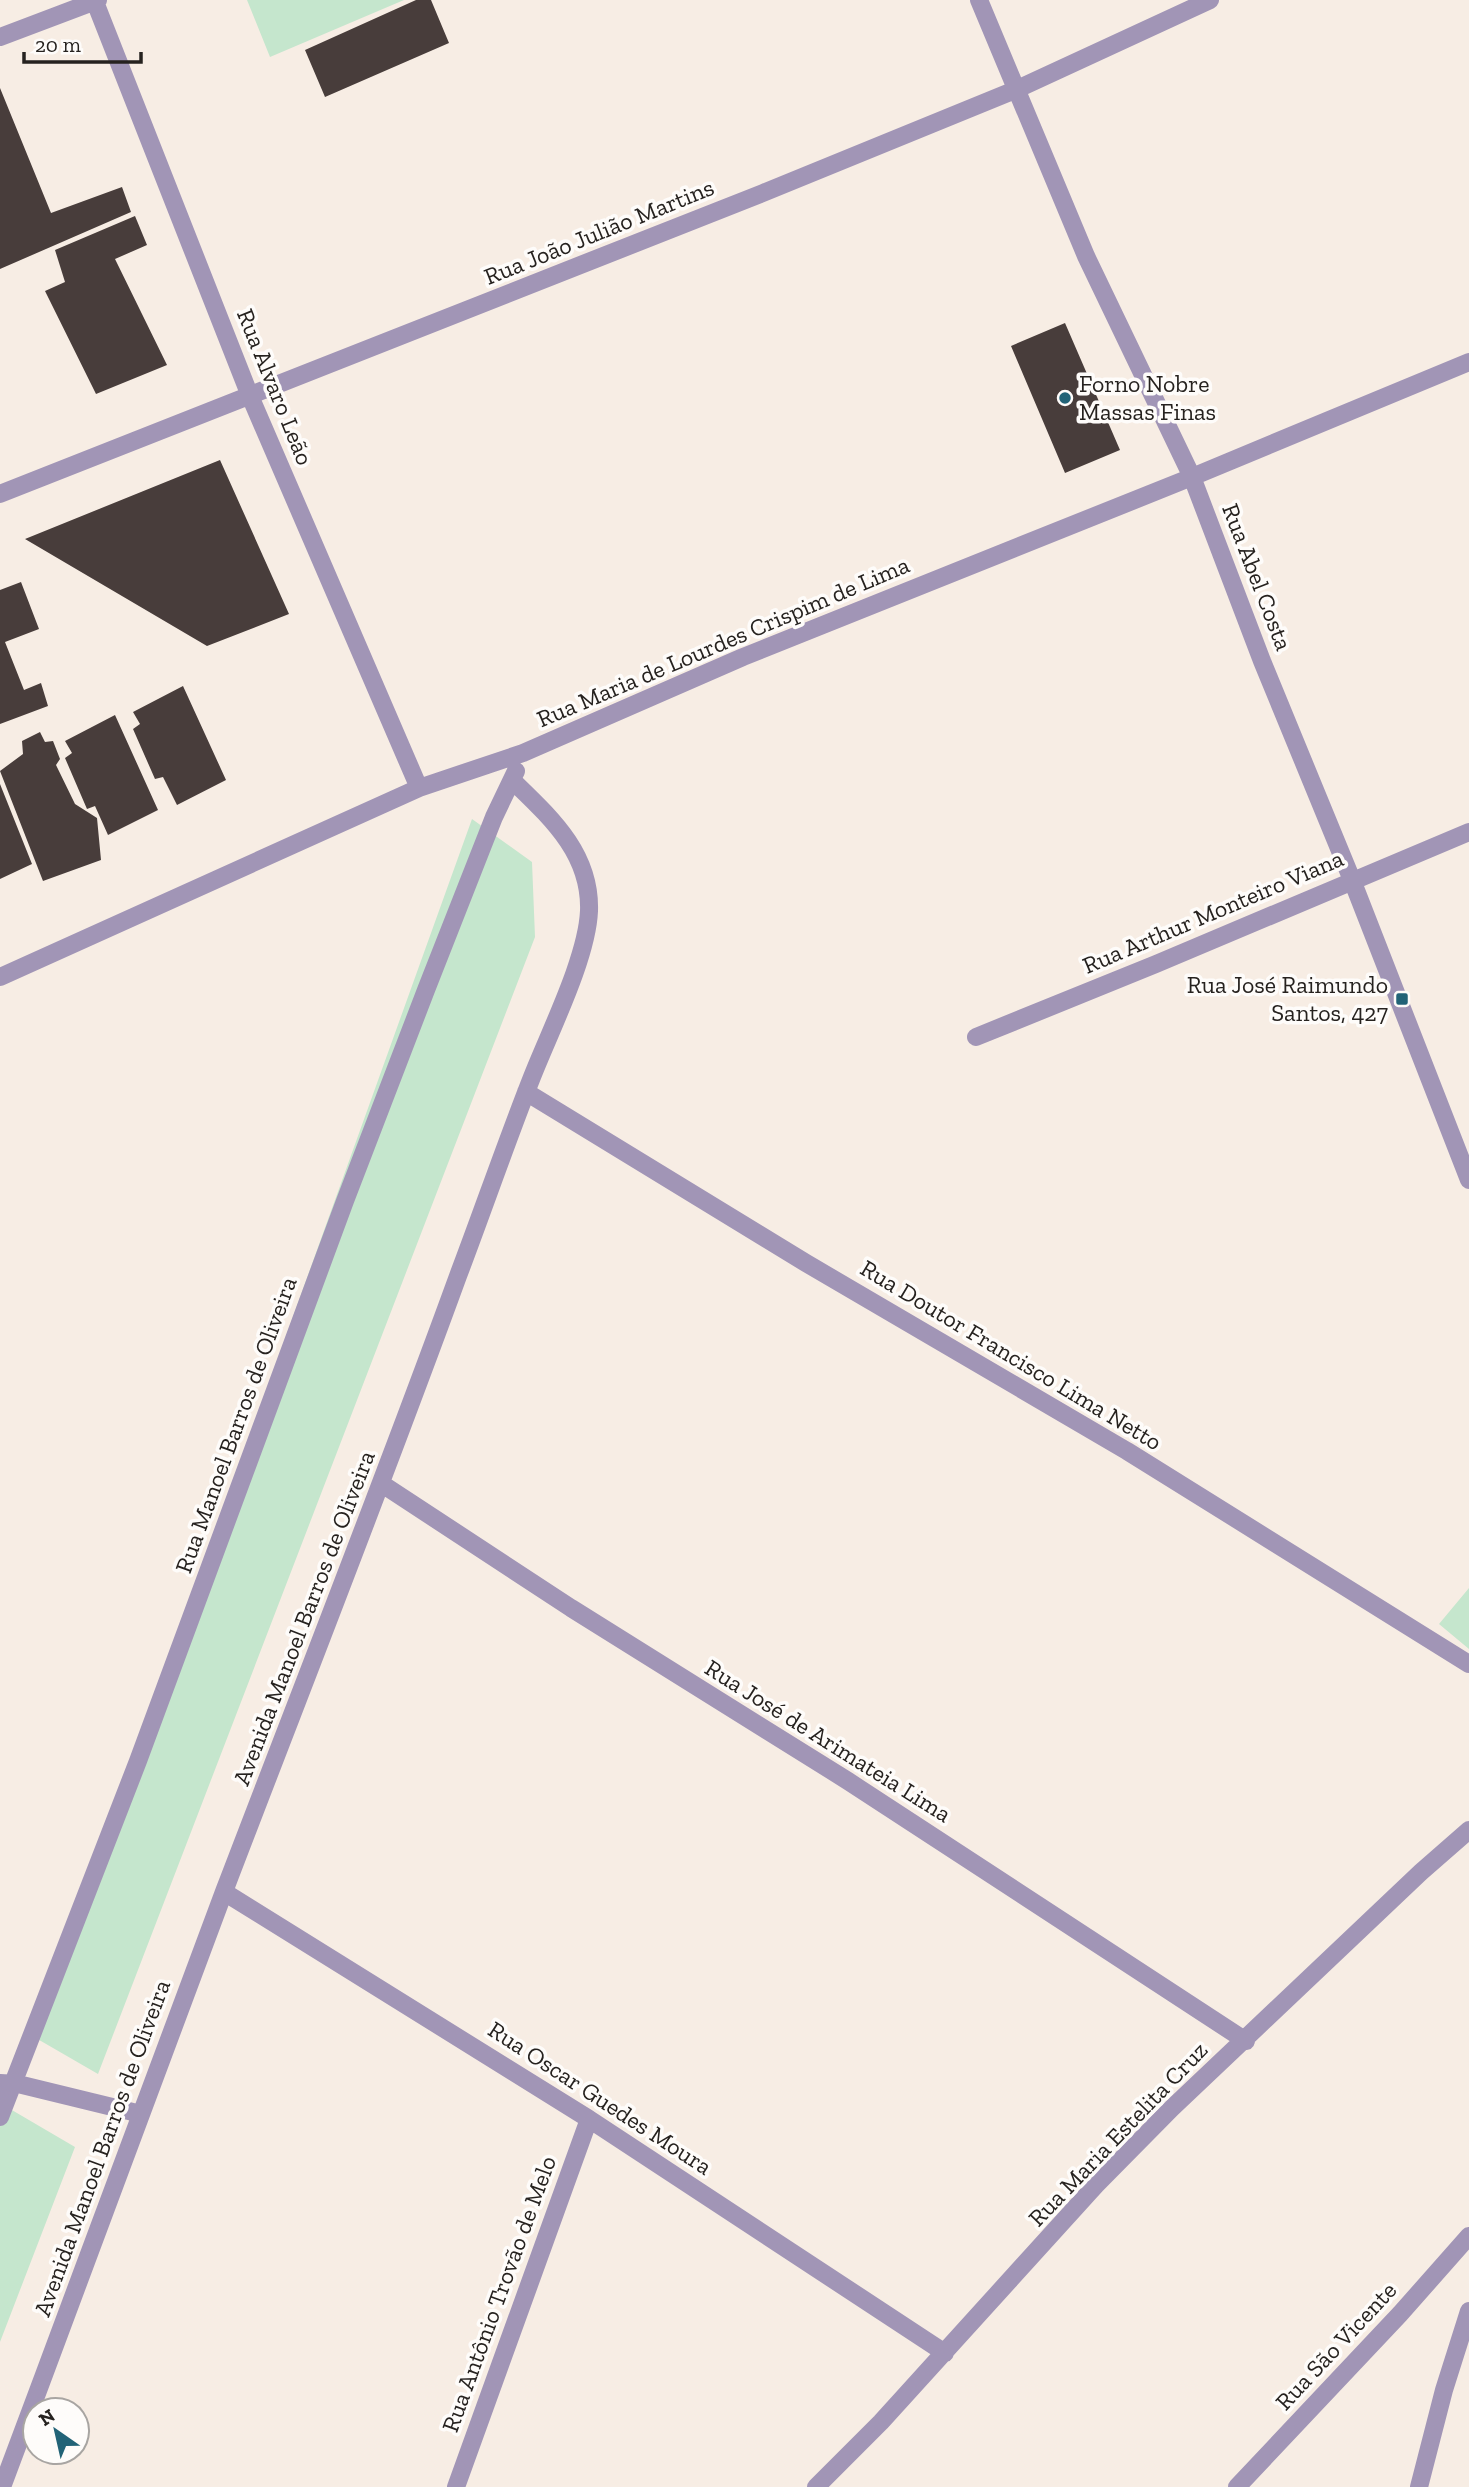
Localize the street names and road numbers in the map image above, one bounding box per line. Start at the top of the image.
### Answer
street label: Rua João Julião Martins [480,172,718,291]
street label: Rua Alvaro Leão [231,304,320,469]
street label: Rua Abel Costa [1216,499,1299,655]
street label: Rua Maria de Lourdes Crispim de Lima [532,550,914,733]
street label: Rua Arthur Monteiro Viana [1078,843,1348,980]
street label: Rua Doutor Francisco Lima Netto [855,1253,1167,1456]
street label: Rua Manoel Barros de Oliveira [168,1272,303,1577]
street label: Avenida Manoel Barros de Oliveira [226,1446,381,1789]
street label: Rua José de Arimateia Lima [700,1653,957,1829]
street label: Avenida Manoel Barros de Oliveira [27,1975,176,2320]
street label: Rua Oscar Guedes Moura [483,2014,718,2181]
street label: Rua Maria Estelita Cruz [1022,2035,1213,2232]
street label: Rua Antônio Trovão de Melo [435,2152,562,2436]
street label: Rua São Vicente [1269,2276,1402,2416]

